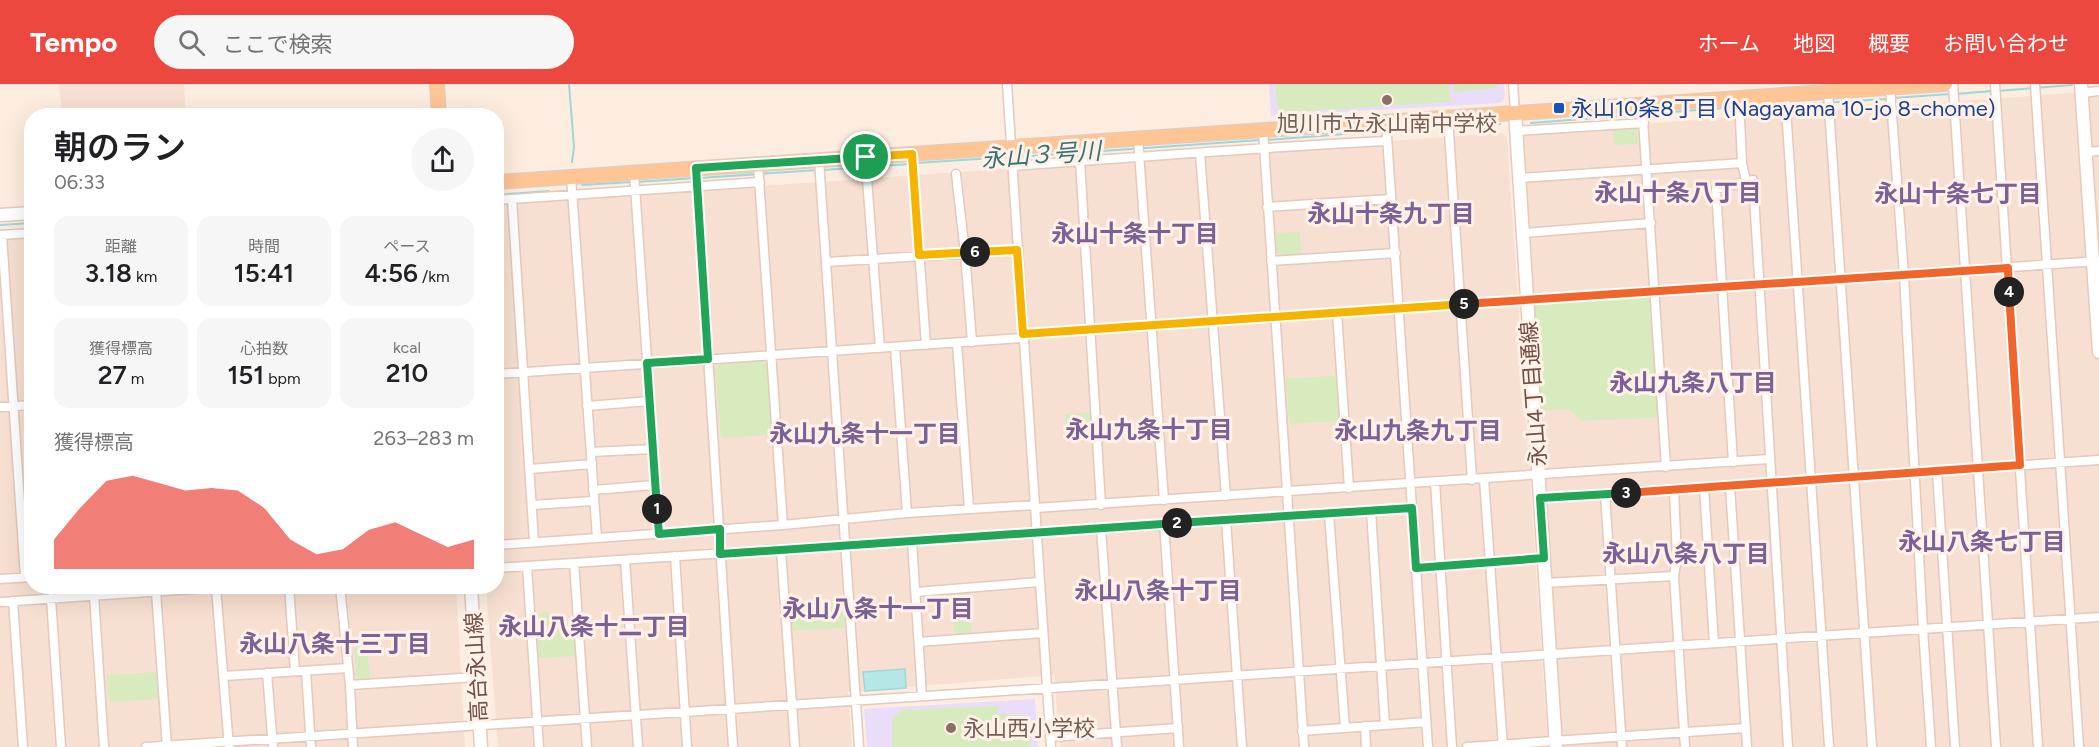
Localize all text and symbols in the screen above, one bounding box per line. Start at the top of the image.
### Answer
search box [154,15,574,69]
text: Tempo [30,25,118,59]
icon: search [175,26,208,59]
text: ここで検索 [223,31,333,58]
text: ホーム [1698,31,1760,56]
text: 地図 [1793,31,1835,56]
text: 概要 [1868,31,1910,56]
text: お問い合わせ [1943,31,2069,56]
marker: 旭川市立永山南中学校 [1380,93,1394,107]
place label: 永山10条8丁目 (Nagayama 10-jo 8-chome) [1571,95,1996,122]
marker: 永山10条8丁目 (Nagayama 10-jo 8-chome) [1552,101,1566,115]
place label: 旭川市立永山南中学校 [1277,110,1497,137]
text: 朝のラン [54,128,186,167]
button: share [411,128,474,191]
pin [840,131,891,182]
water label: 永山３号川 [980,136,1105,173]
icon: arrive [849,140,882,173]
text: 06:33 [54,170,105,194]
district label: 永山十条八丁目 [1594,178,1762,207]
district label: 永山十条七丁目 [1874,179,2042,208]
district label: 永山十条九丁目 [1307,199,1475,228]
district label: 永山十条十丁目 [1051,219,1219,248]
text: 距離 [105,237,137,256]
text: 時間 [248,237,280,256]
text: ペース [383,237,431,256]
pin: 6 [960,237,990,267]
text: 6 [970,242,980,261]
text: 3.18 [85,257,132,289]
text: 15:41 [234,257,294,289]
text: 4:56 [364,257,418,289]
text: km [132,267,157,286]
text: /km [418,267,450,286]
pin: 4 [1994,277,2024,307]
text: 4 [2004,282,2014,301]
pin: 5 [1449,289,1479,319]
text: 5 [1459,294,1469,313]
street label: 永山4丁目通線 [1515,320,1552,468]
text: kcal [393,338,421,357]
text: 獲得標高 [89,339,153,358]
text: 心拍数 [240,339,288,358]
text: 210 [386,357,428,389]
text: 27 [98,359,127,391]
text: 151 [227,359,264,391]
district label: 永山九条八丁目 [1609,368,1777,397]
text: m [127,369,144,388]
text: bpm [264,369,301,388]
district label: 永山九条十丁目 [1065,415,1233,444]
district label: 永山九条九丁目 [1334,416,1502,445]
district label: 永山九条十一丁目 [769,419,961,448]
text: 263–283 m [373,426,474,450]
text: 獲得標高 [54,430,134,454]
pin: 3 [1611,478,1641,508]
text: 3 [1622,483,1630,502]
pin: 1 [642,494,672,524]
text: 1 [654,499,660,518]
pin: 2 [1162,508,1192,538]
text: 2 [1172,513,1182,532]
district label: 永山八条七丁目 [1898,527,2066,556]
district label: 永山八条八丁目 [1602,539,1770,568]
district label: 永山八条十丁目 [1074,576,1242,605]
district label: 永山八条十一丁目 [782,594,974,623]
street label: 高台永山線 [460,611,493,723]
district label: 永山八条十二丁目 [498,612,690,641]
district label: 永山八条十三丁目 [239,629,431,658]
place label: 永山西小学校 [963,715,1095,742]
marker: 永山西小学校 [944,721,958,735]

